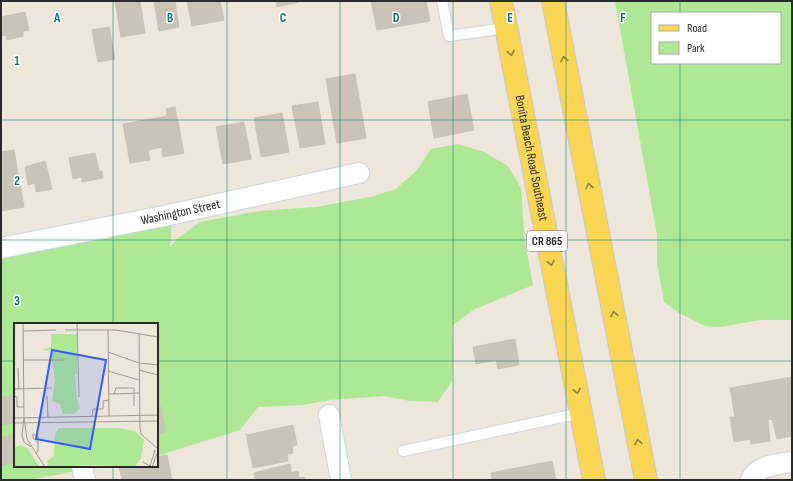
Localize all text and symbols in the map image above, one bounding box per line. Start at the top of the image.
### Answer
text: A [53,10,61,26]
text: B [167,10,173,26]
text: C [280,10,287,26]
text: D [393,10,400,26]
text: E [507,10,513,26]
text: F [620,10,626,26]
legend [651,12,781,64]
text: Road [687,21,707,36]
text: Park [687,41,705,56]
one-way arrow [506,50,515,56]
text: 1 [14,53,20,69]
one-way arrow [561,56,569,62]
street label: Bonita Beach Road Southeast [511,94,552,222]
text: 2 [14,173,20,189]
one-way arrow [585,183,594,190]
street label: Washington Street [139,196,222,228]
road number: CR 865 [527,231,567,251]
one-way arrow [547,260,555,266]
text: 3 [14,293,20,309]
one-way arrow [610,311,618,317]
inset map [14,323,158,467]
one-way arrow [572,388,580,394]
one-way arrow [635,439,643,445]

